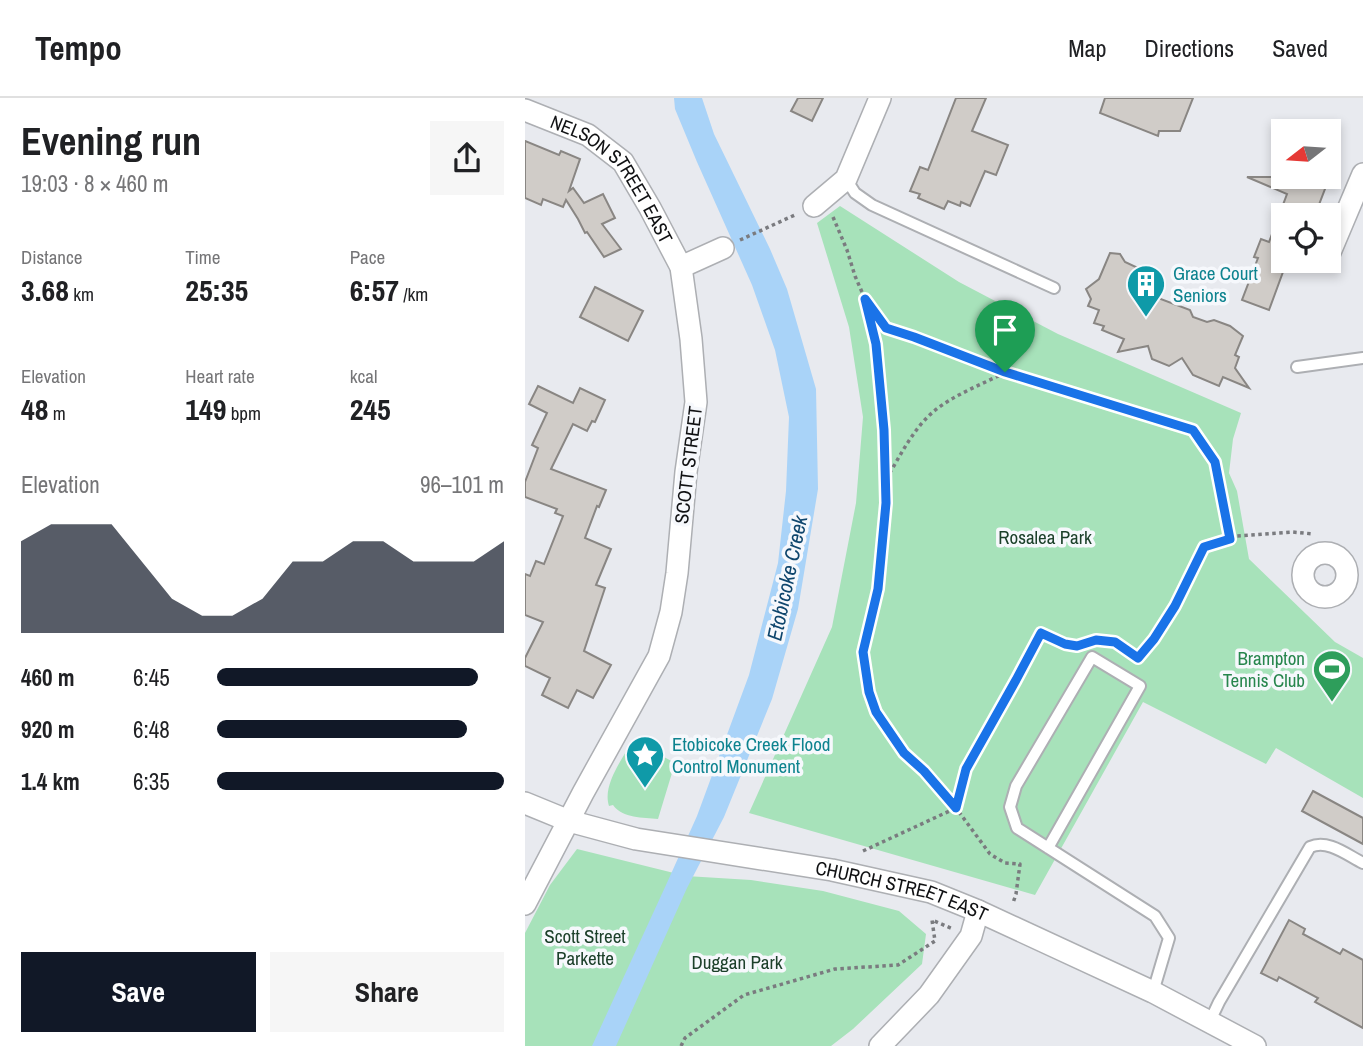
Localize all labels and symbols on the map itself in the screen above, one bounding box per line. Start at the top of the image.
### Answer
street label: NELSON STREET EAST [547,108,679,248]
north arrow [1271,119,1341,189]
place label: Grace Court Seniors [1173,260,1259,308]
building icon: Grace Court Seniors [1125,263,1167,318]
pin [975,300,1035,372]
street label: SCOTT STREET [668,404,708,525]
water label: Etobicoke Creek [760,511,815,643]
park label: Rosalea Park [998,524,1092,550]
place label: Brampton Tennis Club [1223,645,1305,693]
sports icon: Brampton Tennis Club [1311,648,1353,703]
place label: Etobicoke Creek Flood Control Monument [672,731,830,779]
place icon: Etobicoke Creek Flood Control Monument [624,734,666,789]
street label: CHURCH STREET EAST [814,855,993,927]
park label: Scott Street Parkette [544,923,626,971]
park label: Duggan Park [692,949,783,975]

